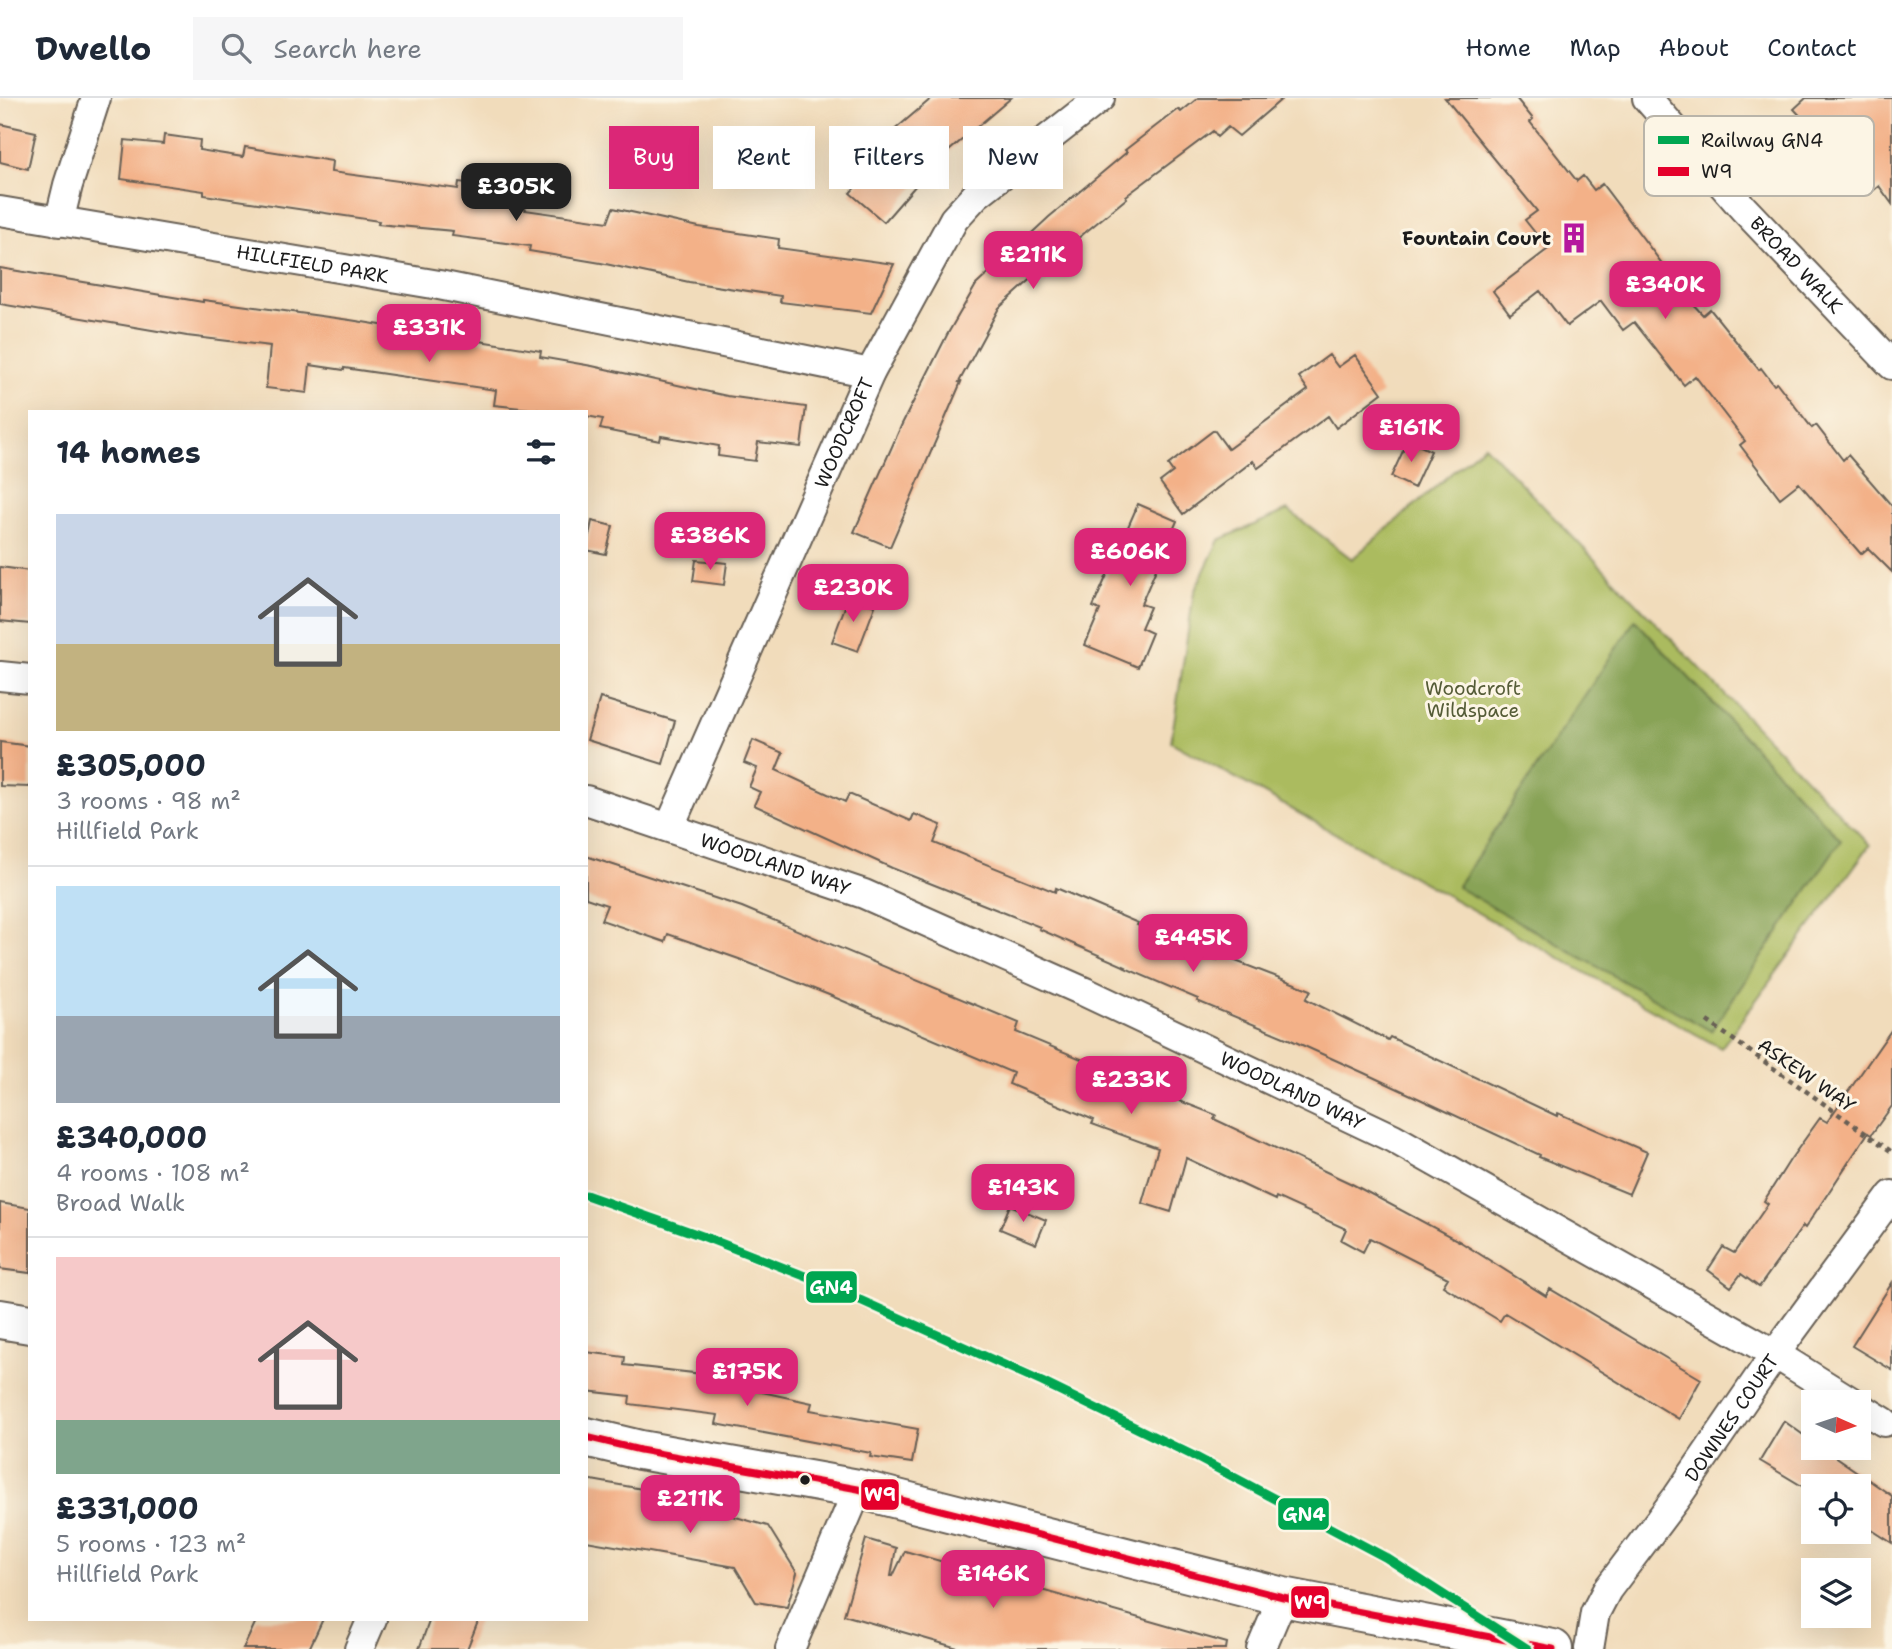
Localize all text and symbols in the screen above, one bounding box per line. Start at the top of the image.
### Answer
search box [193,17,683,80]
text: Dwello [35,26,151,71]
icon: search [217,29,255,67]
text: Search here [273,31,422,66]
text: Home [1465,32,1531,64]
text: Map [1569,32,1621,64]
text: About [1659,32,1729,64]
text: Contact [1767,32,1857,64]
legend [1644,116,1874,196]
chip: Buy [609,126,699,189]
chip: Rent [713,126,815,189]
chip: Filters [829,126,949,189]
chip: New [963,126,1063,189]
text: Railway GN4 [1701,128,1823,153]
text: W9 [1701,159,1733,184]
pin: £305K [467,164,565,223]
text: £305K [477,171,555,201]
street label: BROAD WALK [1744,211,1848,319]
building icon: Fountain Court [1557,221,1591,255]
place label: Fountain Court [1402,226,1551,251]
pin: £211K [984,232,1082,291]
street label: HILLFIELD PARK [234,239,391,289]
text: £211K [1000,239,1066,269]
pin: £340K [1616,262,1714,321]
text: £340K [1625,269,1705,299]
pin: £331K [380,304,478,364]
text: £331K [393,312,465,342]
street label: WOODCROFT [809,373,880,492]
pin: £161K [1362,404,1460,464]
text: £161K [1379,412,1443,442]
text: 14 homes [56,432,201,473]
icon: filters [522,433,560,471]
pin: £386K [661,512,759,572]
text: £386K [670,520,750,550]
pin: £606K [1081,528,1179,588]
text: £606K [1090,536,1170,566]
icon: home [245,559,371,685]
pin: £230K [804,564,902,624]
text: £230K [813,572,893,602]
park label: Woodcroft Wildspace [1425,676,1521,723]
text: £305,000 [56,745,206,786]
text: 3 rooms · 98 m² [56,786,241,816]
text: Hillfield Park [56,816,199,846]
street label: WOODLAND WAY [697,828,854,902]
pin: £445K [1144,914,1242,974]
text: £445K [1154,922,1232,952]
icon: home [245,931,371,1057]
street label: ASKEW WAY [1753,1032,1861,1119]
street label: WOODLAND WAY [1216,1046,1369,1136]
pin: £233K [1082,1056,1180,1116]
text: £233K [1092,1064,1170,1094]
text: £340,000 [56,1117,207,1158]
text: 4 rooms · 108 m² [56,1158,250,1188]
pin: £143K [974,1164,1072,1224]
text: £143K [987,1172,1059,1202]
text: Broad Walk [56,1188,185,1218]
line badge: GN4 [805,1270,858,1304]
text: GN4 [809,1275,853,1300]
icon: home [245,1302,371,1428]
pin: £175K [698,1348,796,1408]
street label: DOWNES COURT [1679,1349,1784,1487]
text: £175K [712,1356,782,1386]
north arrow [1801,1390,1871,1460]
map controls [1801,1390,1871,1628]
unlabelled marker [798,1473,812,1487]
button: locate [1801,1474,1871,1544]
pin: £211K [641,1476,739,1535]
line badge: W9 [860,1478,900,1511]
text: W9 [864,1482,896,1507]
text: £211K [657,1483,723,1513]
text: £331,000 [56,1488,199,1529]
line badge: GN4 [1277,1497,1330,1531]
text: GN4 [1282,1502,1326,1527]
text: 5 rooms · 123 m² [56,1529,246,1559]
pin: £146K [944,1550,1042,1610]
text: £146K [957,1558,1029,1588]
button: layers [1801,1558,1871,1628]
text: Hillfield Park [56,1559,199,1589]
line badge: W9 [1290,1585,1330,1619]
text: W9 [1294,1590,1326,1615]

